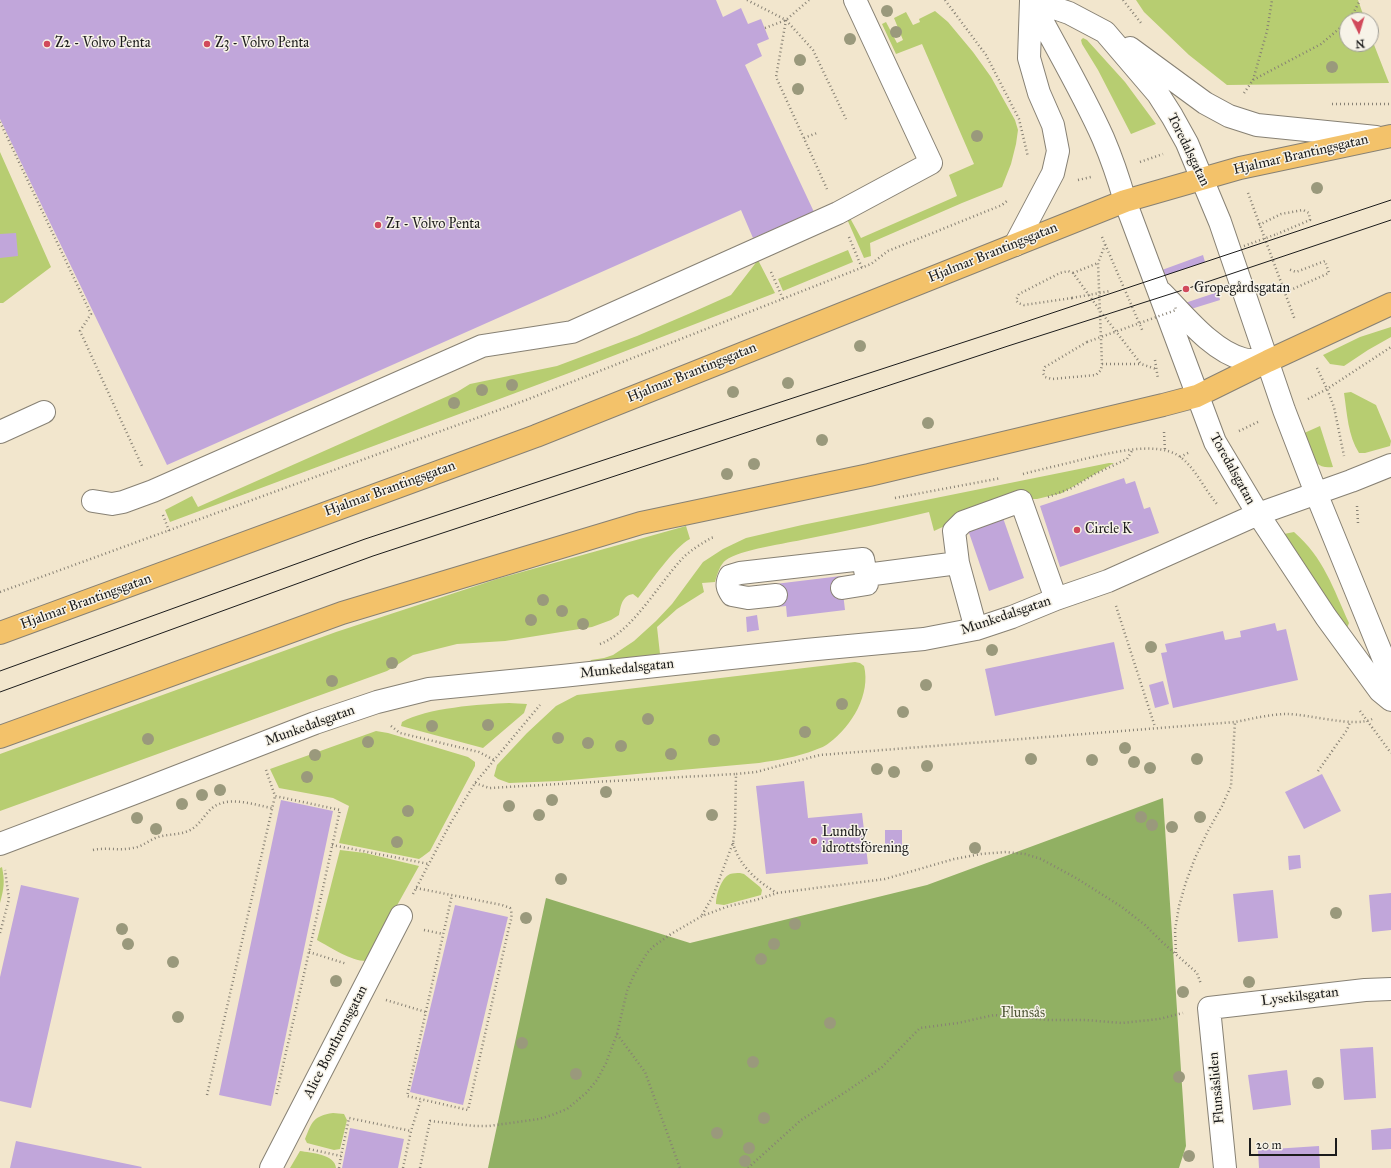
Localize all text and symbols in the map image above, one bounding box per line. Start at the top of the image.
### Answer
north arrow [1339,12,1379,52]
place label: Z2 - Volvo Penta [55,36,151,52]
place label: Z3 - Volvo Penta [215,36,309,52]
text: N [1355,37,1365,50]
marker: Z2 - Volvo Penta [42,39,52,49]
marker: Z3 - Volvo Penta [202,39,212,49]
street label: Toredalsgatan [1163,111,1213,189]
street label: Hjalmar Brantingsgatan [1232,131,1370,179]
place label: Z1 - Volvo Penta [386,217,480,233]
street label: Hjalmar Brantingsgatan [926,219,1060,287]
marker: Z1 - Volvo Penta [373,220,383,230]
place label: Gropegårdsgatan [1194,281,1290,297]
marker: Gropegårdsgatan [1181,284,1191,294]
street label: Hjalmar Brantingsgatan [625,339,759,407]
street label: Toredalsgatan [1205,430,1259,508]
street label: Hjalmar Brantingsgatan [322,458,458,520]
place label: Circle K [1085,522,1132,538]
marker: Circle K [1072,525,1082,535]
street label: Hjalmar Brantingsgatan [18,571,154,633]
street label: Munkedalsgatan [959,593,1053,639]
street label: Munkedalsgatan [579,656,675,682]
street label: Munkedalsgatan [263,702,357,750]
place label: Lundby idrottsförening [822,825,908,858]
marker: Lundby idrottsförening [809,836,819,846]
street label: Alice Bonthronsgatan [300,983,372,1101]
street label: Lysekilsgatan [1260,984,1340,1010]
park label: Flunsås [1001,1006,1045,1022]
street label: Flunsåsliden [1205,1051,1229,1125]
scale bar [1251,1130,1339,1156]
text: 20 m [1256,1138,1282,1152]

